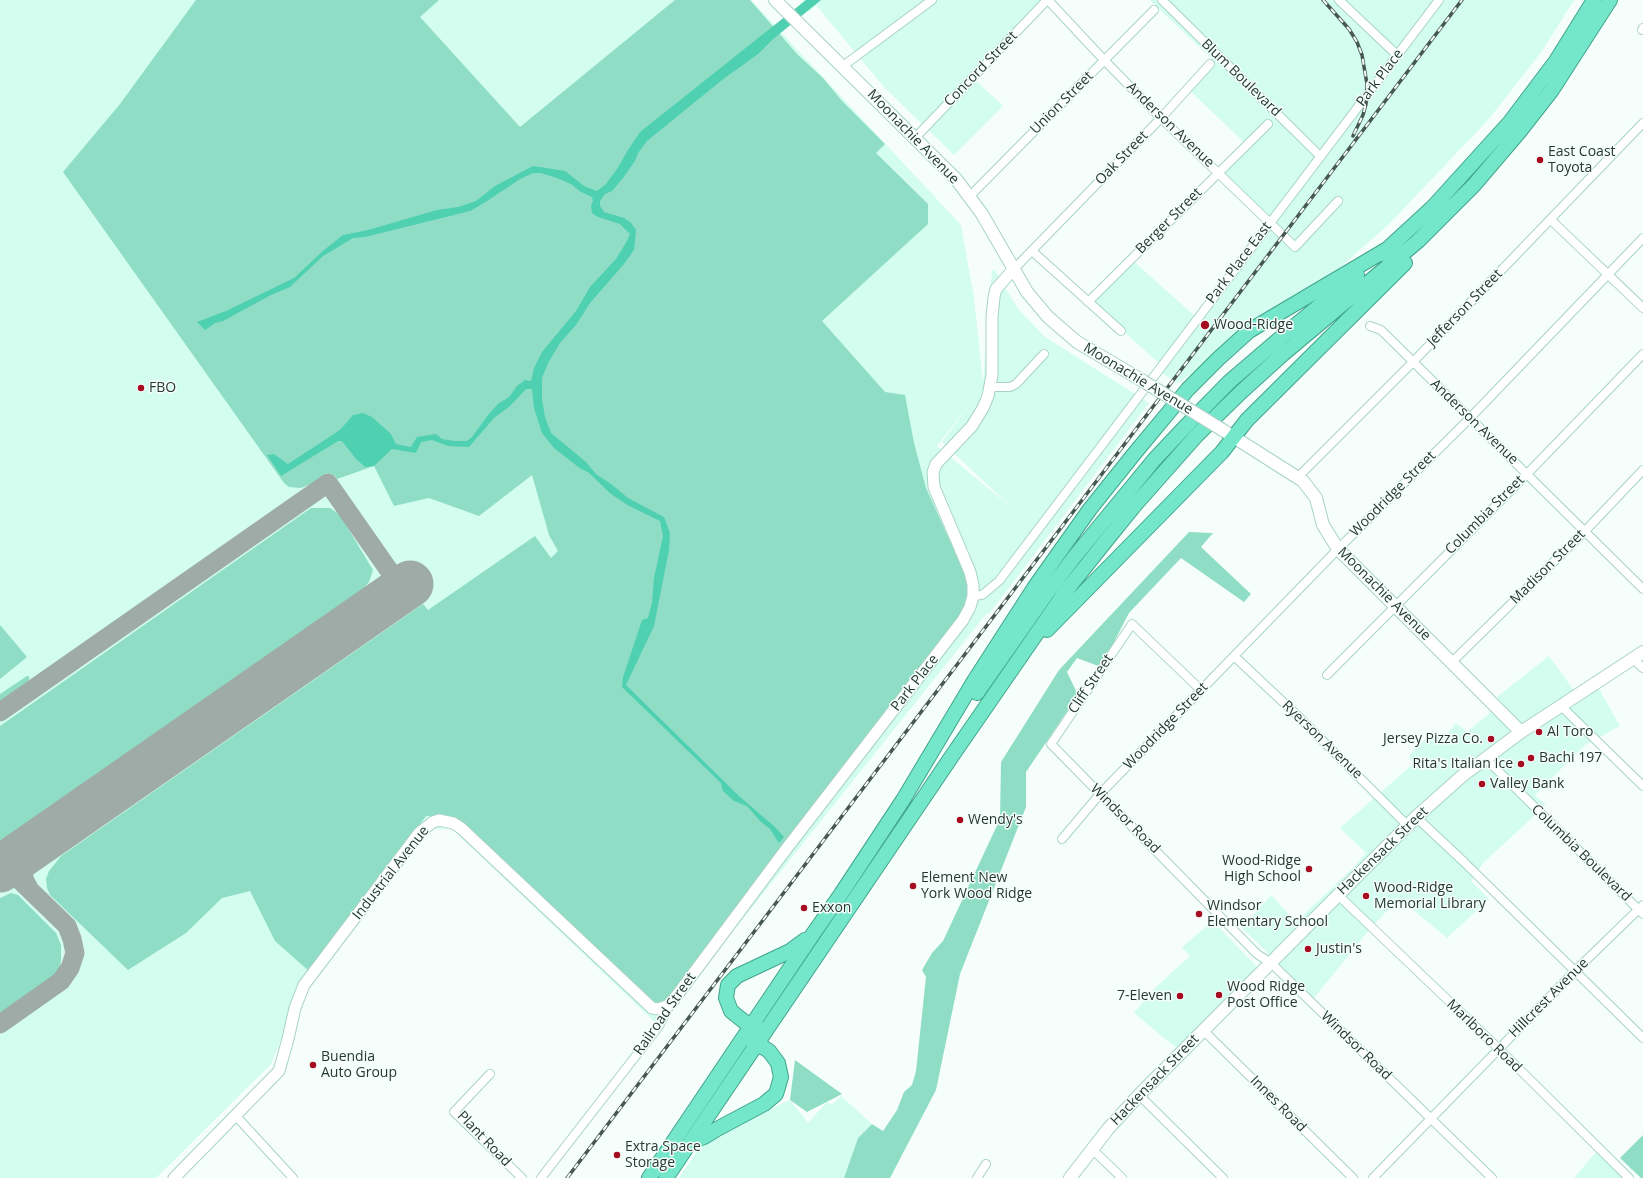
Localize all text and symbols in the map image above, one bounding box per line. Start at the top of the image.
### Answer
street label: Concord Street [941,28,1021,110]
street label: Blum Boulevard [1198,36,1284,120]
street label: Park Place [1353,46,1407,110]
street label: Union Street [1027,68,1097,138]
street label: Anderson Avenue [1123,79,1217,171]
street label: Moonachie Avenue [864,86,962,188]
street label: Oak Street [1092,127,1152,189]
place label: East Coast Toyota [1548,144,1616,176]
marker: East Coast Toyota [1535,155,1545,165]
street label: Berger Street [1132,184,1206,258]
street label: Park Place East [1203,219,1275,307]
street label: Jefferson Street [1424,266,1506,350]
place label: Wood-Ridge [1214,317,1293,333]
marker: Wood-Ridge [1199,319,1211,331]
street label: Moonachie Avenue [1080,340,1196,418]
street label: Anderson Avenue [1427,376,1521,468]
place label: FBO [149,380,176,396]
marker: FBO [136,383,146,393]
street label: Woodridge Street [1347,448,1439,540]
street label: Columbia Street [1442,472,1528,558]
street label: Madison Street [1507,526,1589,608]
street label: Moonachie Avenue [1334,544,1434,644]
street label: Park Place [888,651,942,715]
street label: Cliff Street [1065,651,1117,717]
street label: Woodridge Street [1120,679,1212,773]
street label: Ryerson Avenue [1278,697,1366,783]
place label: Al Toro [1547,724,1593,740]
marker: Al Toro [1534,727,1544,737]
place label: Jersey Pizza Co. [1383,731,1483,747]
marker: Jersey Pizza Co. [1486,734,1496,744]
place label: Bachi 197 [1539,750,1602,766]
marker: Bachi 197 [1526,753,1536,763]
place label: Rita's Italian Ice [1412,756,1513,772]
marker: Rita's Italian Ice [1516,759,1526,769]
place label: Valley Bank [1490,776,1564,792]
marker: Valley Bank [1477,779,1487,789]
street label: Windsor Road [1087,781,1163,857]
street label: Columbia Boulevard [1528,801,1634,905]
street label: Hackensack Street [1334,803,1432,899]
place label: Wendy's [968,812,1023,828]
marker: Wendy's [955,815,965,825]
street label: Industrial Avenue [349,823,433,923]
place label: Wood-Ridge High School [1222,853,1301,886]
marker: Wood-Ridge High School [1304,864,1314,874]
place label: Element New York Wood Ridge [921,870,1032,902]
place label: Wood-Ridge Memorial Library [1374,880,1486,912]
marker: Element New York Wood Ridge [908,881,918,891]
marker: Wood-Ridge Memorial Library [1361,891,1371,901]
place label: Windsor Elementary School [1207,898,1328,930]
place label: Exxon [812,900,851,916]
marker: Exxon [799,903,809,913]
marker: Windsor Elementary School [1194,909,1204,919]
place label: Justin's [1316,941,1362,957]
marker: Justin's [1303,944,1313,954]
street label: Hillcrest Avenue [1506,955,1592,1041]
street label: Railroad Street [630,970,700,1058]
place label: Wood Ridge Post Office [1227,979,1305,1012]
place label: 7-Eleven [1117,988,1172,1004]
marker: Wood Ridge Post Office [1214,990,1224,1000]
marker: 7-Eleven [1175,991,1185,1001]
street label: Marlboro Road [1443,996,1525,1076]
street label: Windsor Road [1317,1008,1395,1084]
street label: Hackensack Street [1107,1031,1203,1129]
place label: Buendia Auto Group [321,1049,397,1082]
marker: Buendia Auto Group [308,1060,318,1070]
street label: Innes Road [1246,1072,1310,1136]
street label: Plant Road [454,1108,514,1170]
place label: Extra Space Storage [625,1139,701,1172]
marker: Extra Space Storage [612,1150,622,1160]

